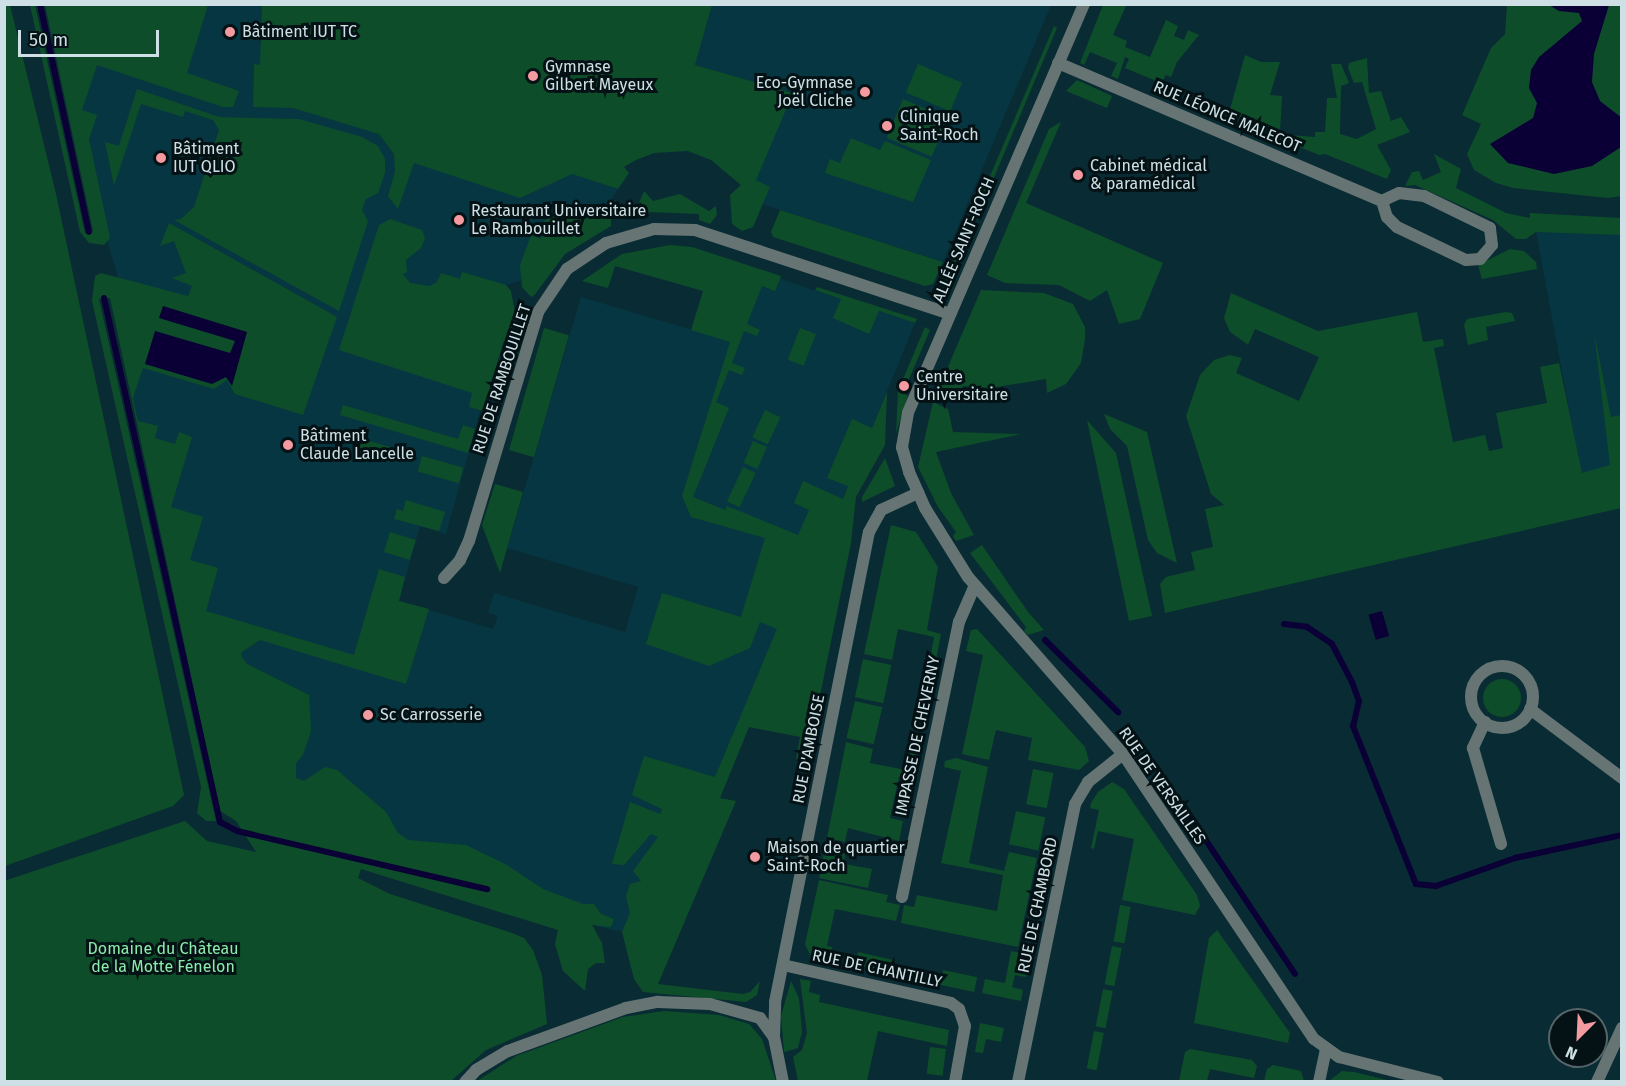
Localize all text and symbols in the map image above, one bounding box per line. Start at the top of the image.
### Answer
scale bar [21,18,162,56]
place label: Bâtiment IUT TC [242,22,357,42]
marker: Bâtiment IUT TC [223,25,237,39]
text: 50 m [29,29,68,51]
place label: Gymnase Gilbert Mayeux [545,57,653,95]
marker: Gymnase Gilbert Mayeux [526,69,540,83]
place label: Eco-Gymnase Joël Cliche [756,73,853,111]
street label: RUE LÉONCE MALECOT [1150,77,1304,157]
marker: Eco-Gymnase Joël Cliche [858,85,872,99]
place label: Clinique Saint-Roch [900,107,979,145]
marker: Clinique Saint-Roch [878,117,896,135]
place label: Bâtiment IUT QLIO [173,139,239,177]
marker: Bâtiment IUT QLIO [154,151,168,165]
place label: Cabinet médical & paramédical [1090,156,1207,194]
marker: Cabinet médical & paramédical [1071,168,1085,182]
street label: ALLÉE SAINT-ROCH [929,174,999,306]
place label: Restaurant Universitaire Le Rambouillet [471,201,646,239]
marker: Restaurant Universitaire Le Rambouillet [452,213,466,227]
street label: RUE DE RAMBOUILLET [469,302,535,456]
place label: Centre Universitaire [916,367,1008,405]
marker: Centre Universitaire [897,379,911,393]
place label: Bâtiment Claude Lancelle [300,426,414,464]
marker: Bâtiment Claude Lancelle [281,438,295,452]
street label: IMPASSE DE CHEVERNY [892,654,944,818]
street label: RUE D'AMBOISE [789,693,829,805]
place label: Sc Carrosserie [380,705,482,725]
marker: Sc Carrosserie [361,708,375,722]
street label: RUE DE VERSAILLES [1114,724,1210,848]
street label: RUE DE CHAMBORD [1014,835,1062,975]
place label: Maison de quartier Saint-Roch [767,838,905,876]
marker: Maison de quartier Saint-Roch [748,850,762,864]
park label: Domaine du Château de la Motte Fénelon [87,939,239,977]
street label: RUE DE CHANTILLY [810,946,944,992]
north arrow [1548,1008,1608,1068]
text: N [1563,1042,1580,1064]

